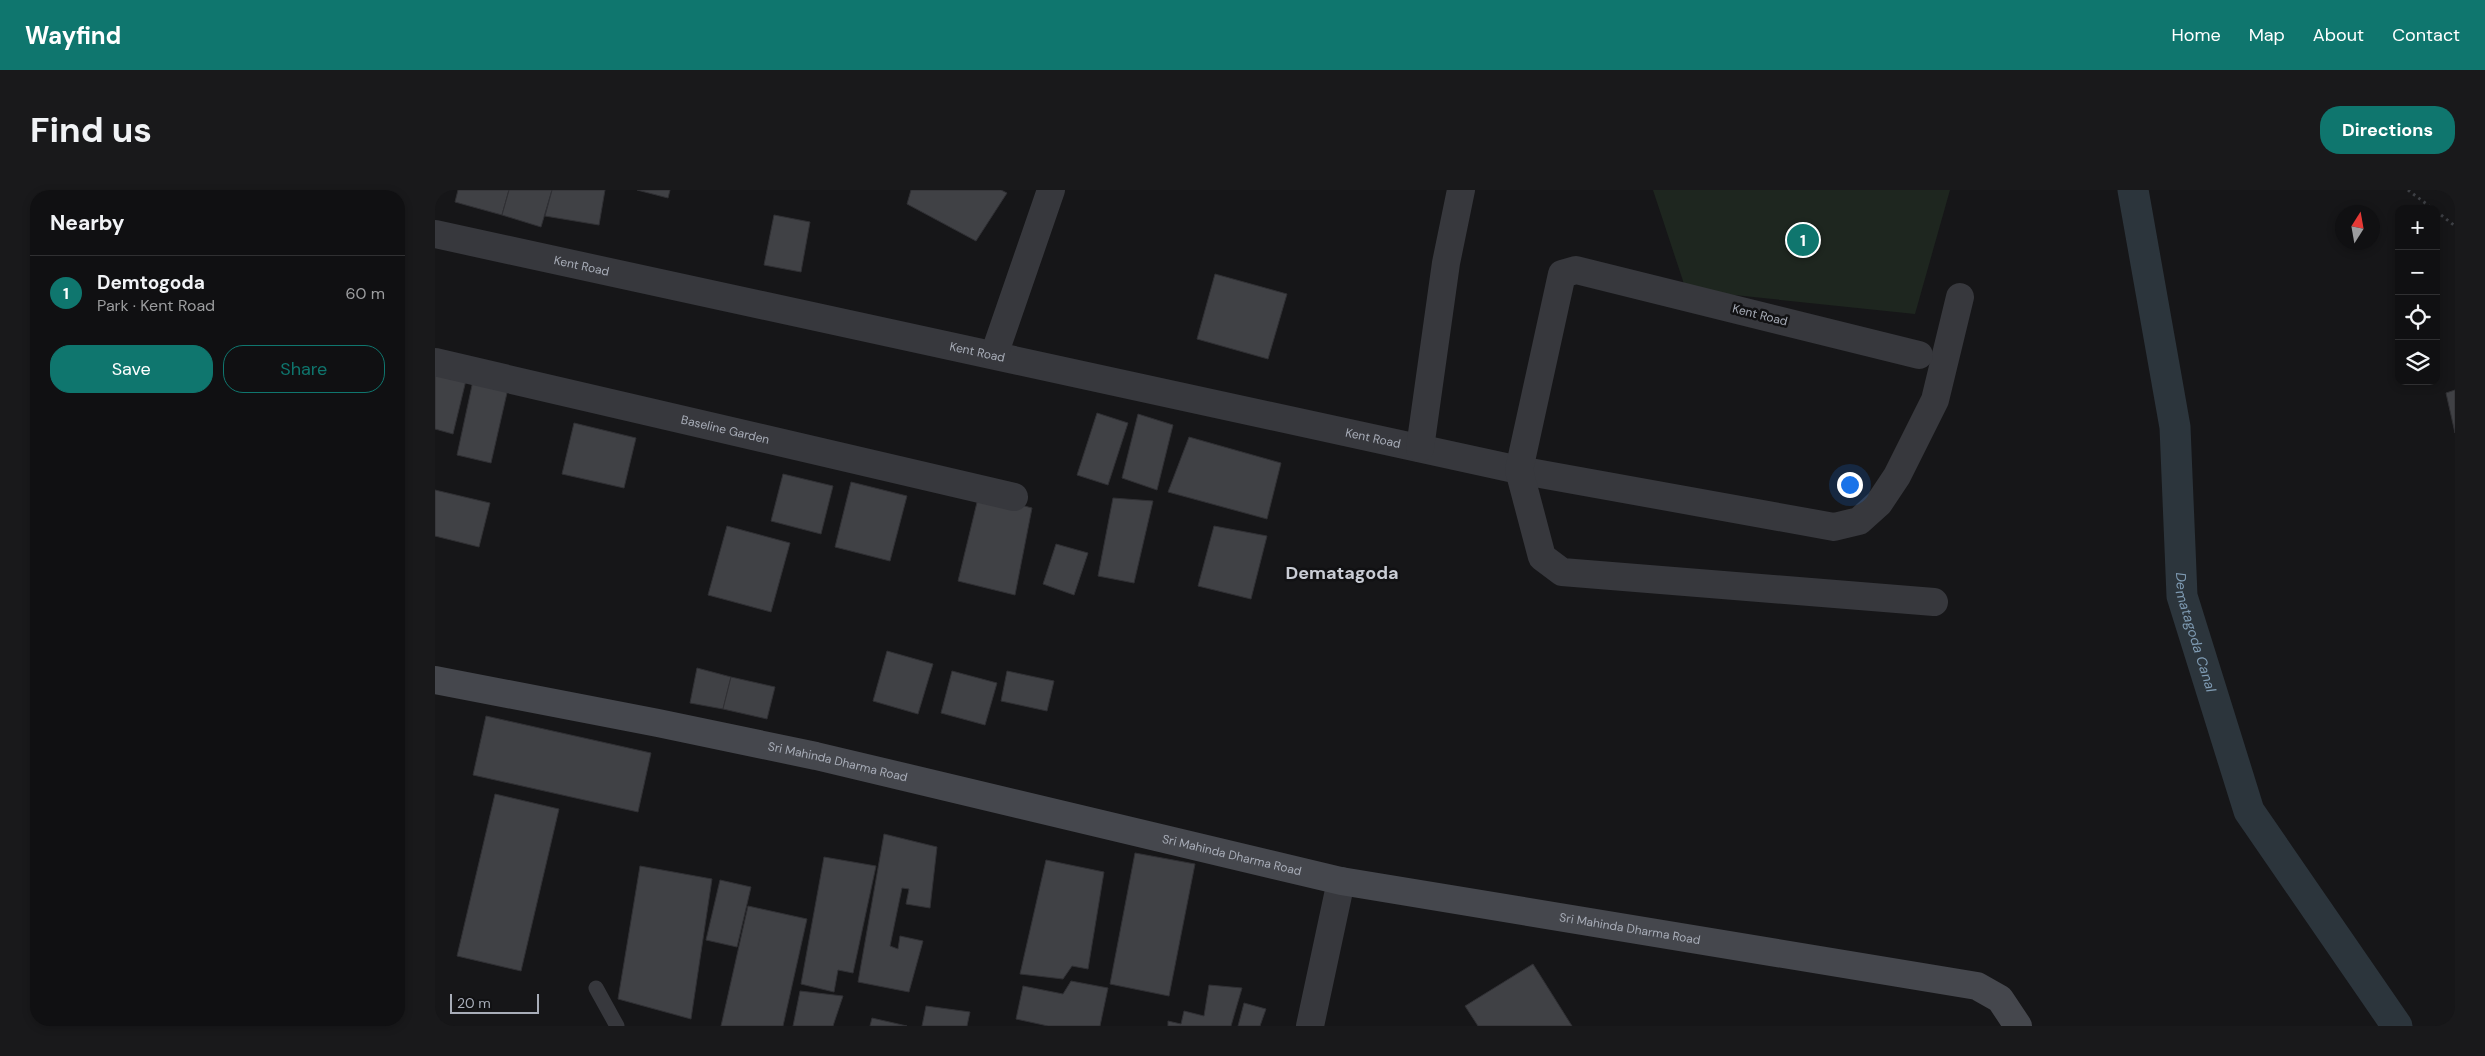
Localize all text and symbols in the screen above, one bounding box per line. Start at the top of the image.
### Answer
text: Wayfind [25,20,121,51]
text: Home [2171,23,2221,47]
text: Map [2249,23,2285,47]
text: About [2313,23,2364,47]
text: Contact [2392,23,2460,47]
button: Directions [2320,106,2455,154]
text: Find us [30,107,152,153]
north arrow [2335,205,2380,250]
map controls [2395,205,2440,385]
button: + [2395,205,2440,250]
text: Nearby [50,209,124,237]
pin: 1 [1787,221,1819,259]
button: − [2395,250,2440,295]
street label: Kent Road [552,252,611,280]
text: Demtogoda [97,270,205,295]
text: 1 [63,283,69,304]
text: 60 m [345,283,385,304]
text: Park · Kent Road [97,295,215,316]
button: locate [2395,295,2440,340]
street label: Kent Road [1731,300,1789,330]
street label: Kent Road [948,338,1006,366]
button: layers [2395,340,2440,385]
button: Save [50,345,213,393]
button: Share [223,345,385,393]
street label: Baseline Garden [679,412,771,448]
street label: Kent Road [1344,424,1402,452]
your location [1837,472,1863,498]
district label: Dematagoda [1286,561,1398,585]
water label: Dematagoda Canal [2172,572,2221,695]
street label: Sri Mahinda Dharma Road [767,738,909,786]
street label: Sri Mahinda Dharma Road [1161,831,1303,879]
street label: Sri Mahinda Dharma Road [1558,909,1702,948]
scale bar [450,991,539,1014]
text: 20 m [457,994,491,1012]

